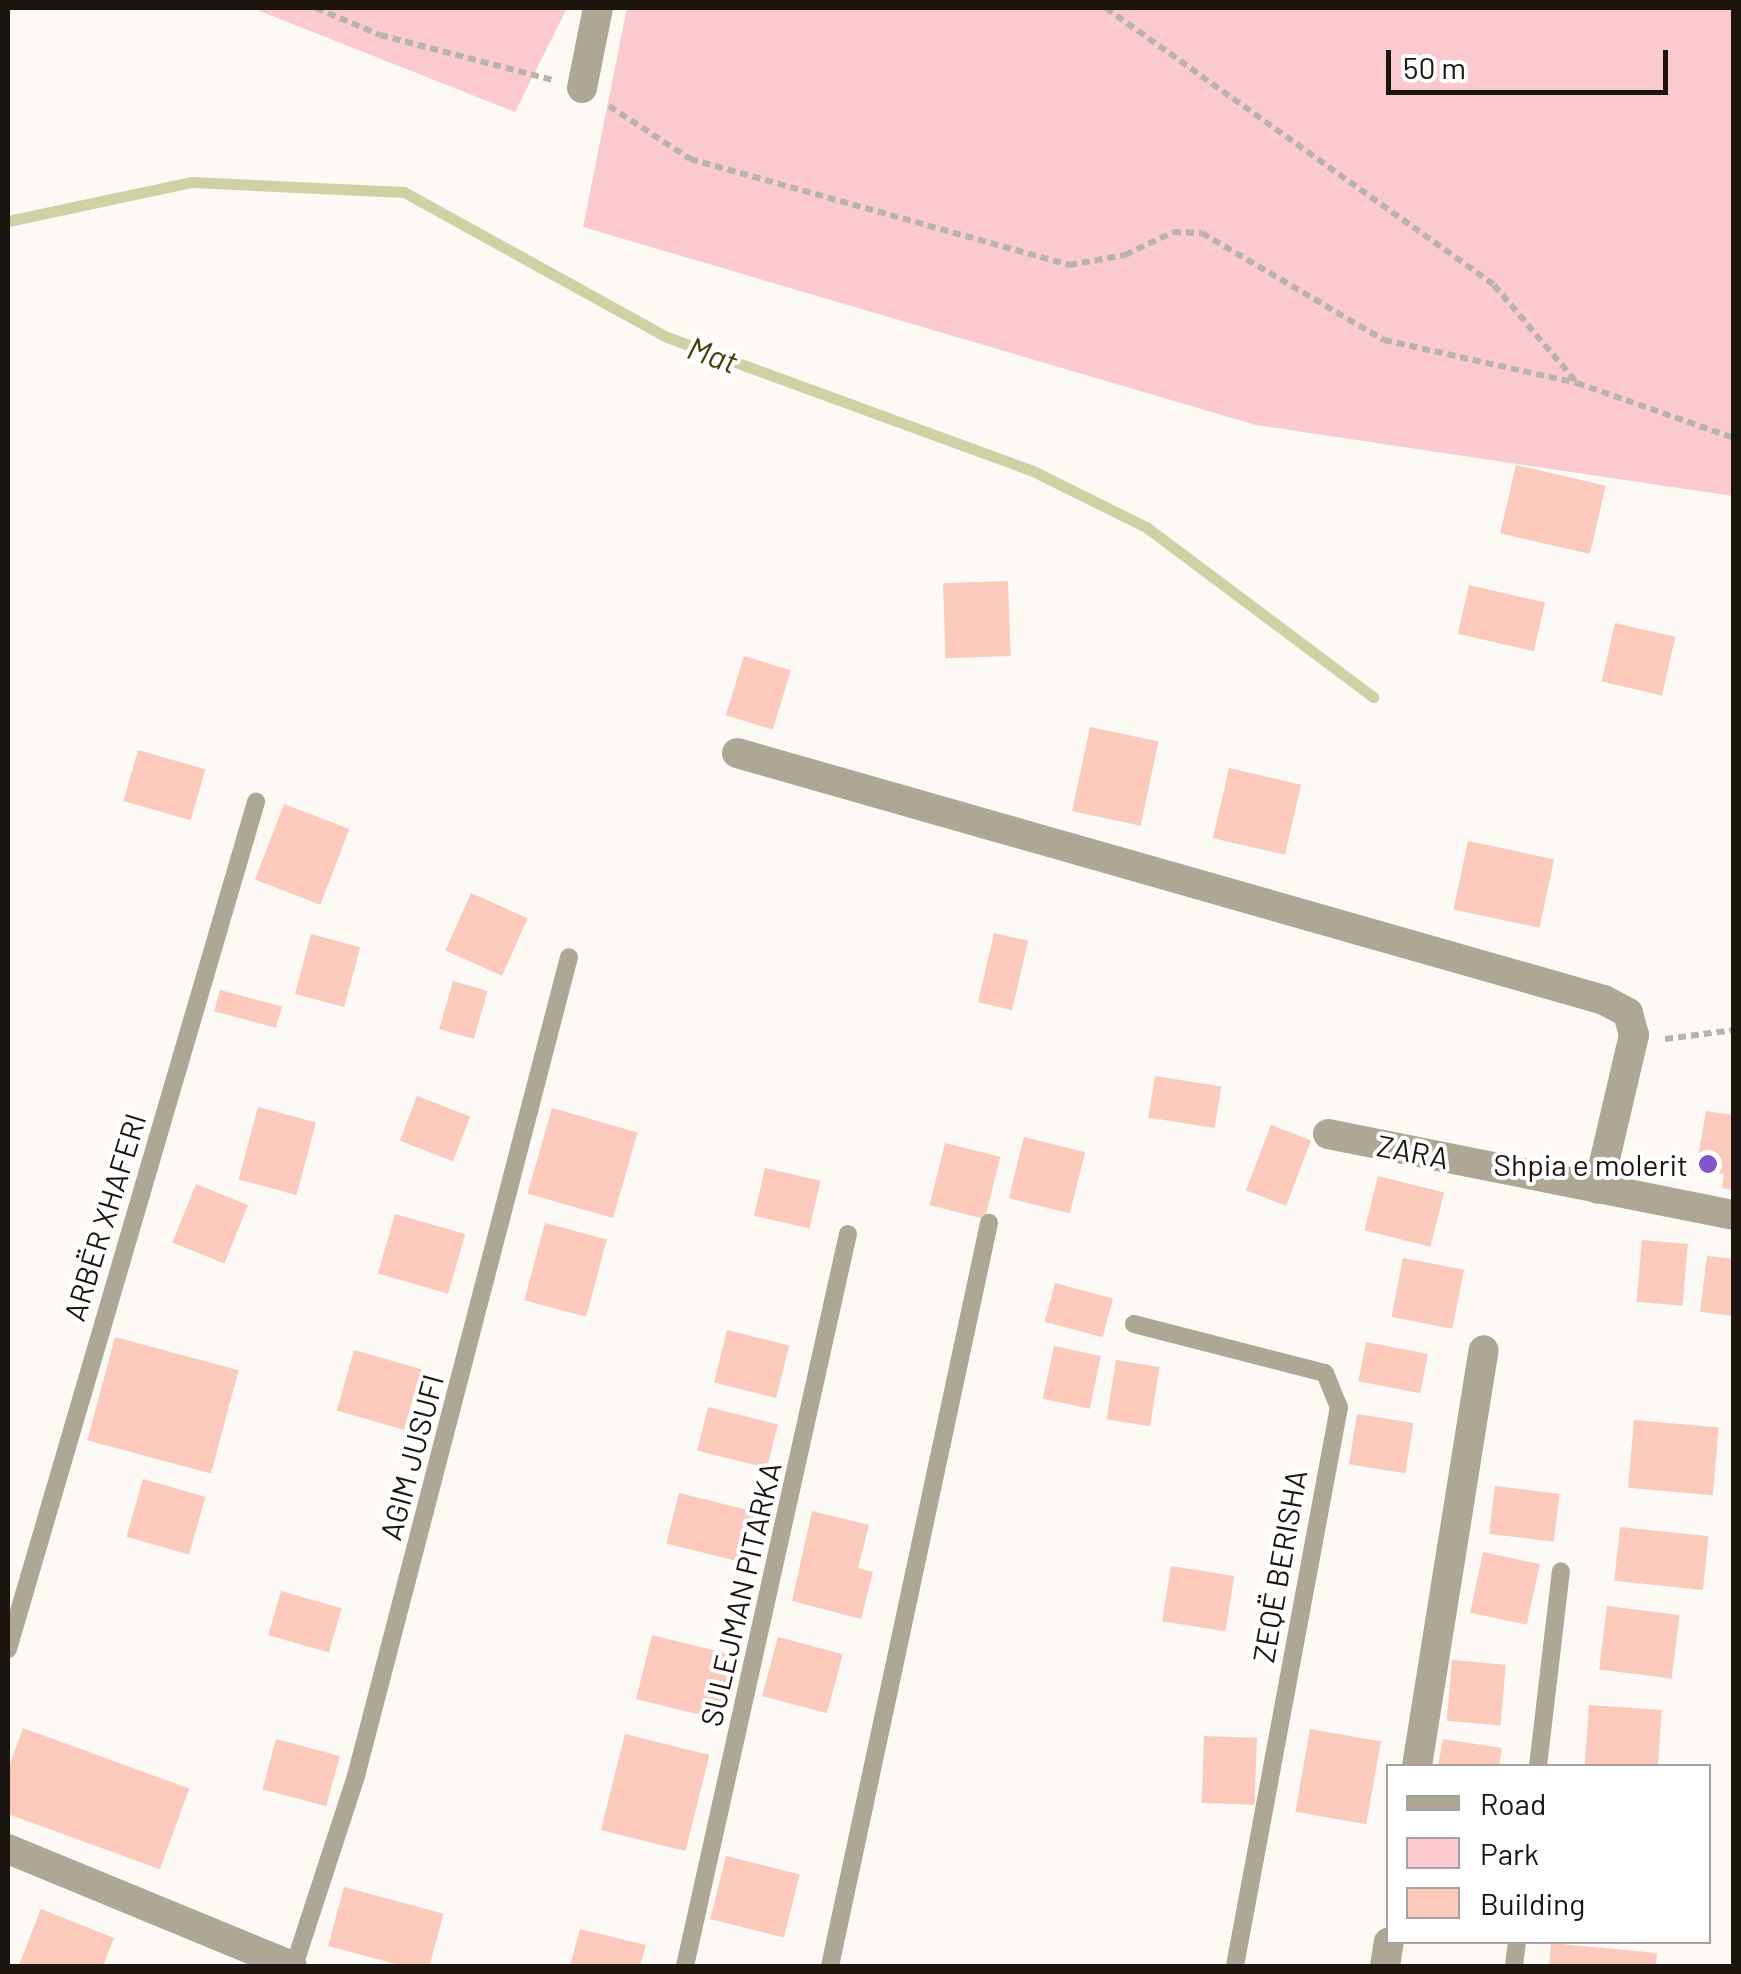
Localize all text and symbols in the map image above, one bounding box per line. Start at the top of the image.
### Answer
scale bar [1391,30,1674,92]
text: 50 m [1403,49,1466,85]
water label: Mat [683,327,743,381]
street label: ARBËR XHAFERI [55,1109,153,1325]
street label: ZARA [1374,1126,1452,1176]
place label: Shpia e molerit [1493,1146,1688,1182]
marker: Shpia e molerit [1697,1153,1719,1175]
street label: AGIM JUSUFI [372,1370,450,1544]
street label: SULEJMAN PITARKA [692,1458,788,1730]
street label: ZEQË BERISHA [1244,1467,1314,1665]
legend [1386,1764,1711,1944]
text: Road [1480,1785,1546,1821]
text: Park [1480,1835,1539,1871]
text: Building [1480,1885,1585,1921]

